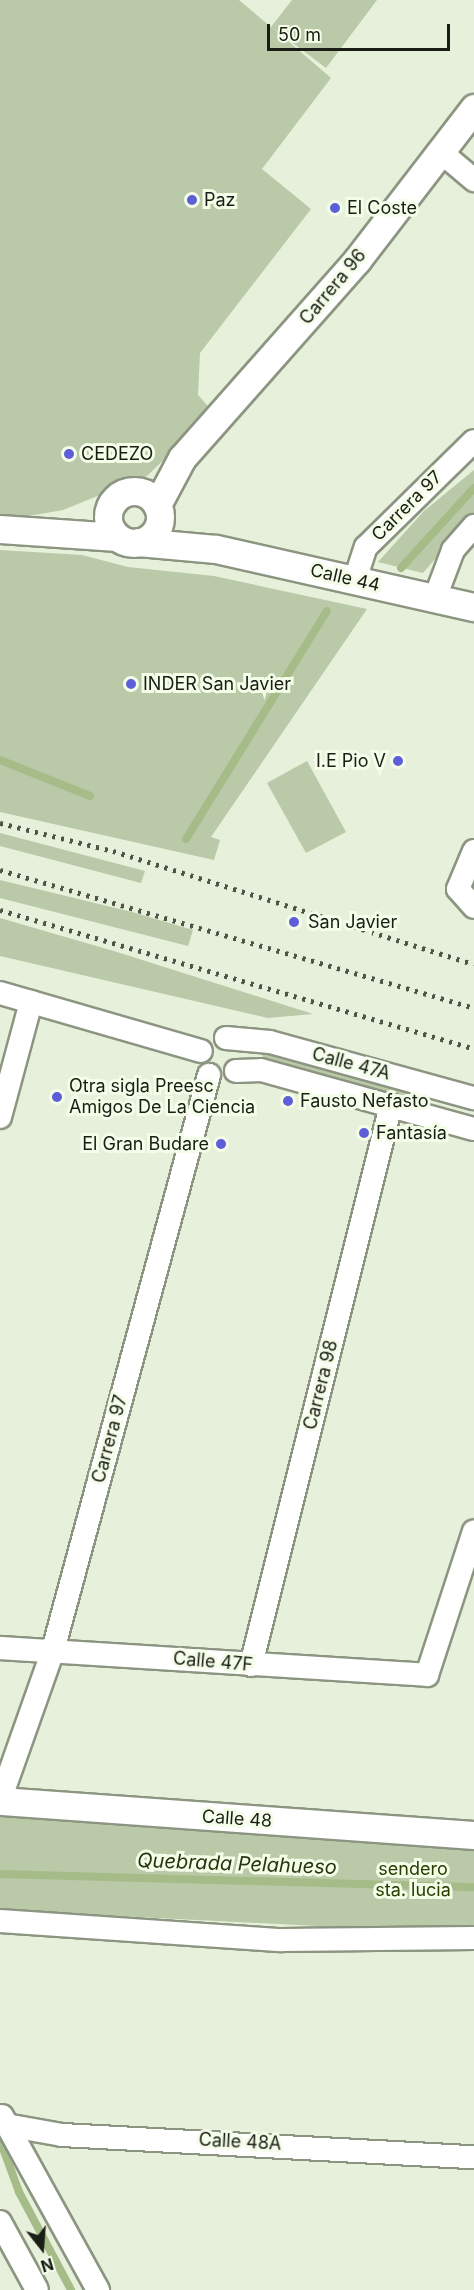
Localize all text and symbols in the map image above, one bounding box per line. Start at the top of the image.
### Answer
scale bar [270,12,453,50]
text: 50 m [278,24,321,45]
place label: Paz [204,189,236,211]
marker: Paz [185,193,199,207]
place label: El Coste [347,197,417,219]
marker: El Coste [328,201,342,215]
street label: Carrera 96 [295,245,371,329]
place label: CEDEZO [81,443,153,465]
marker: CEDEZO [62,447,76,461]
street label: Carrera 97 [367,466,447,546]
street label: Calle 44 [308,560,382,596]
place label: INDER San Javier [143,673,291,695]
marker: INDER San Javier [124,677,138,691]
place label: I.E Pio V [316,750,386,772]
marker: I.E Pio V [391,754,405,768]
place label: San Javier [308,911,397,933]
marker: San Javier [285,913,303,931]
street label: Calle 47A [310,1043,392,1085]
place label: Otra sigla Preesc Amigos De La Ciencia [69,1076,255,1118]
marker: Otra sigla Preesc Amigos De La Ciencia [50,1090,64,1104]
place label: Fausto Nefasto [300,1090,429,1112]
marker: Fausto Nefasto [281,1094,295,1108]
place label: Fantasía [376,1122,447,1144]
marker: Fantasía [357,1126,371,1140]
place label: El Gran Budare [82,1133,209,1155]
marker: El Gran Budare [214,1137,228,1151]
street label: Carrera 98 [299,1338,343,1432]
street label: Carrera 97 [88,1393,132,1485]
street label: Calle 47F [172,1648,254,1676]
street label: Calle 48 [201,1806,273,1832]
water label: Quebrada Pelahueso [137,1849,337,1879]
park label: sendero sta. lucia [375,1859,451,1902]
street label: Calle 48A [198,2129,282,2155]
north arrow [12,2218,72,2278]
text: N [39,2254,56,2277]

